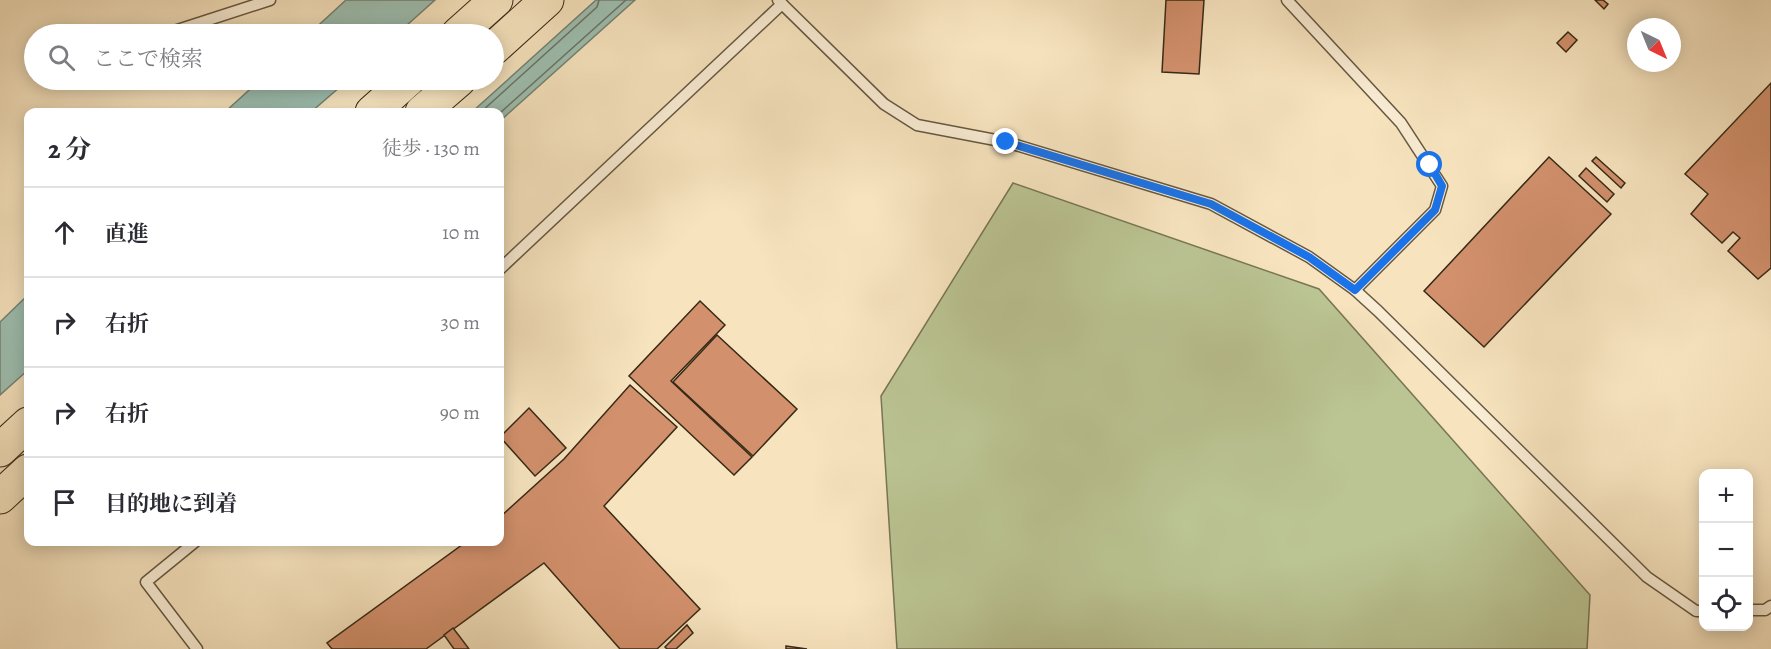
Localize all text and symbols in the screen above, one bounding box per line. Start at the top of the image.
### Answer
north arrow [1627,18,1681,72]
search box [24,24,504,90]
icon: search [45,41,78,74]
text: ここで検索 [93,44,203,74]
route end [992,128,1018,154]
text: 2 分 [48,132,91,167]
text: 徒歩 · 130 m [382,135,480,162]
route start [1416,151,1442,177]
icon: ahead [48,216,81,249]
text: 直進 [105,219,149,249]
text: 10 m [442,219,480,246]
icon: right [48,306,81,339]
text: 右折 [105,309,149,339]
text: 30 m [440,309,480,336]
icon: right [48,396,81,429]
text: 右折 [105,399,149,429]
text: 90 m [440,399,480,426]
map controls [1699,469,1753,631]
button: + [1699,469,1753,523]
icon: arrive [48,486,81,519]
text: 目的地に到着 [105,489,237,519]
button: − [1699,523,1753,577]
button: locate [1699,577,1753,631]

